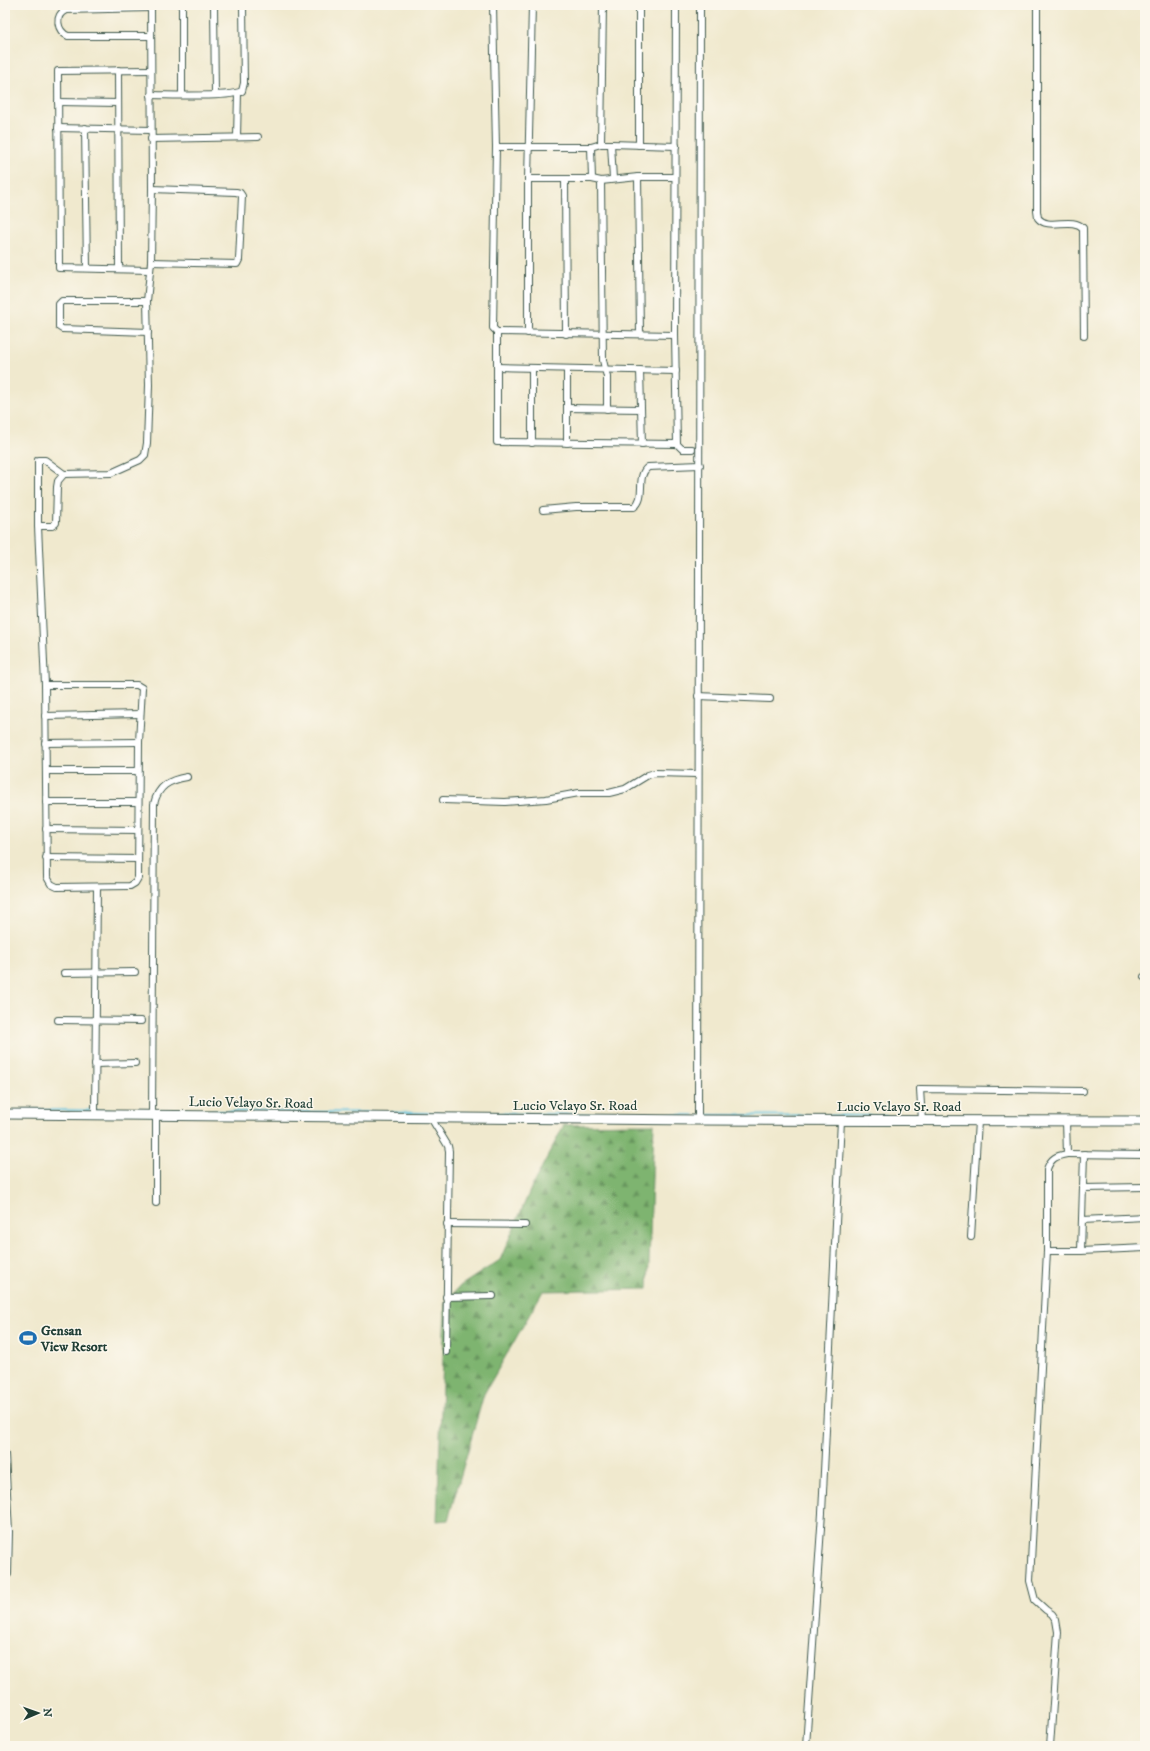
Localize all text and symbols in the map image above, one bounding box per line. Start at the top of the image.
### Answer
street label: Lucio Velayo Sr. Road [189,1093,313,1113]
street label: Lucio Velayo Sr. Road [513,1097,637,1115]
street label: Lucio Velayo Sr. Road [837,1098,961,1116]
place label: Gensan View Resort [40,1322,108,1356]
sports icon: Gensan View Resort [18,1328,38,1348]
north arrow [18,1693,58,1733]
text: N [40,1708,54,1717]

